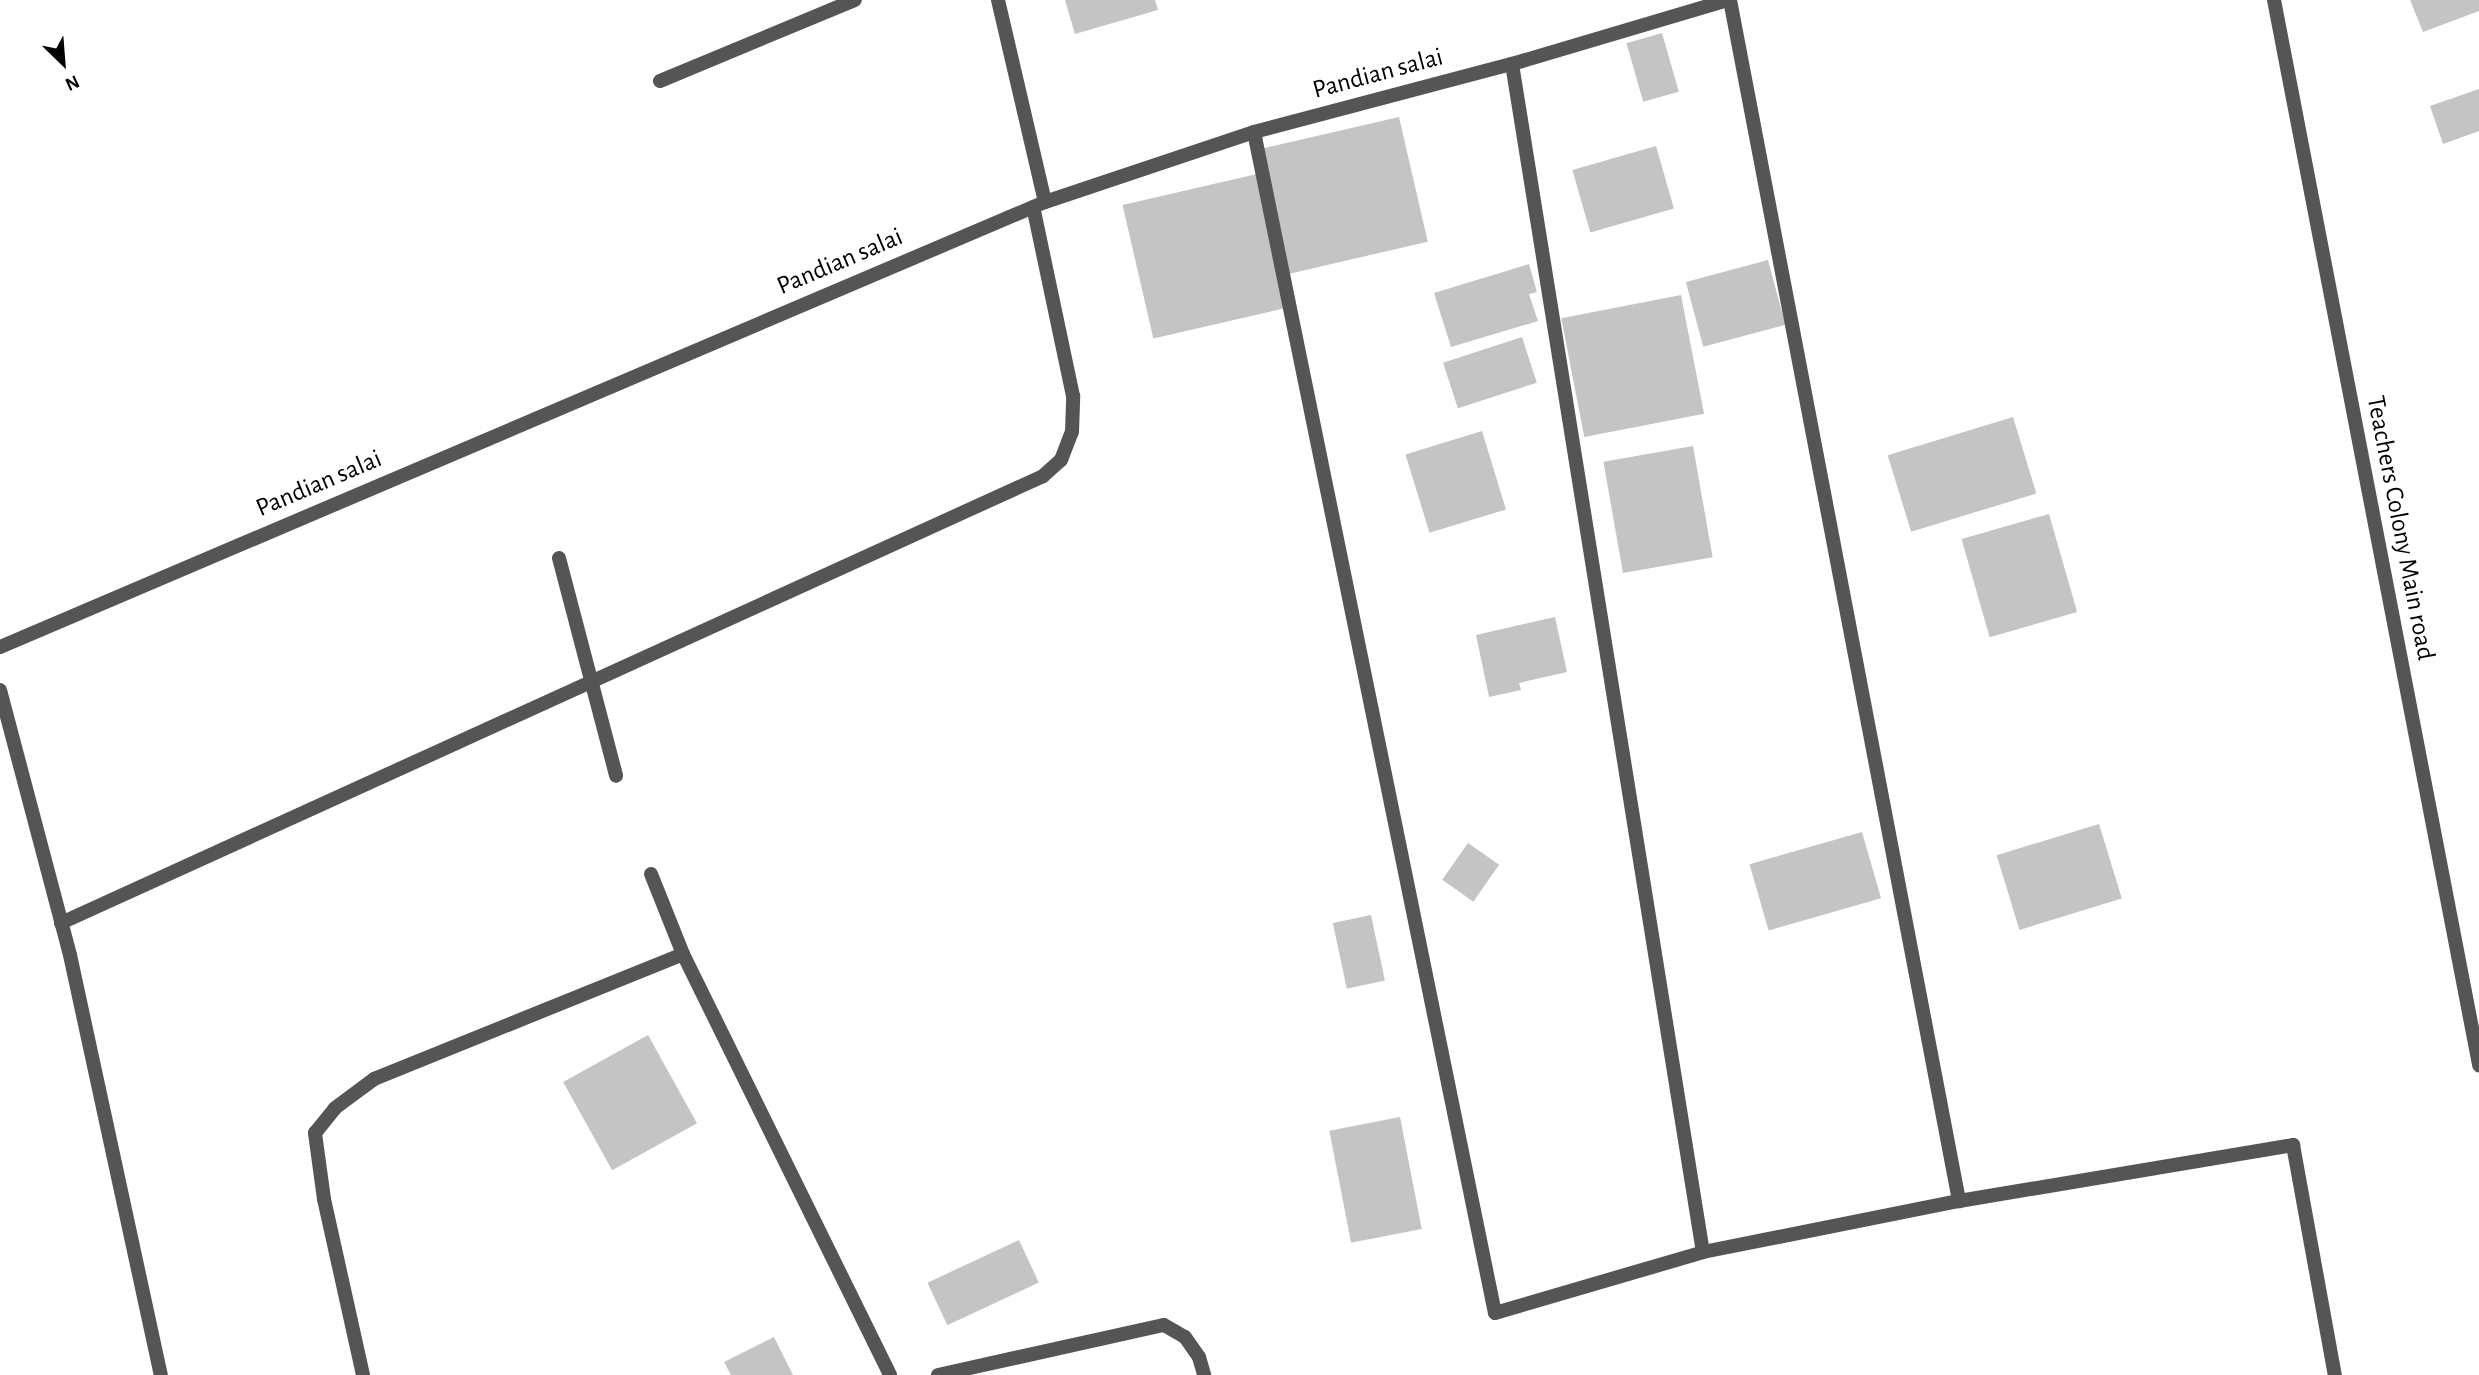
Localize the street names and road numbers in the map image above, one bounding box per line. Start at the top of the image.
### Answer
street label: Pandian salai [1309,42,1447,106]
street label: Pandian salai [772,222,908,302]
street label: Teachers Colony Main road [2359,393,2441,663]
street label: Pandian salai [251,444,387,524]

